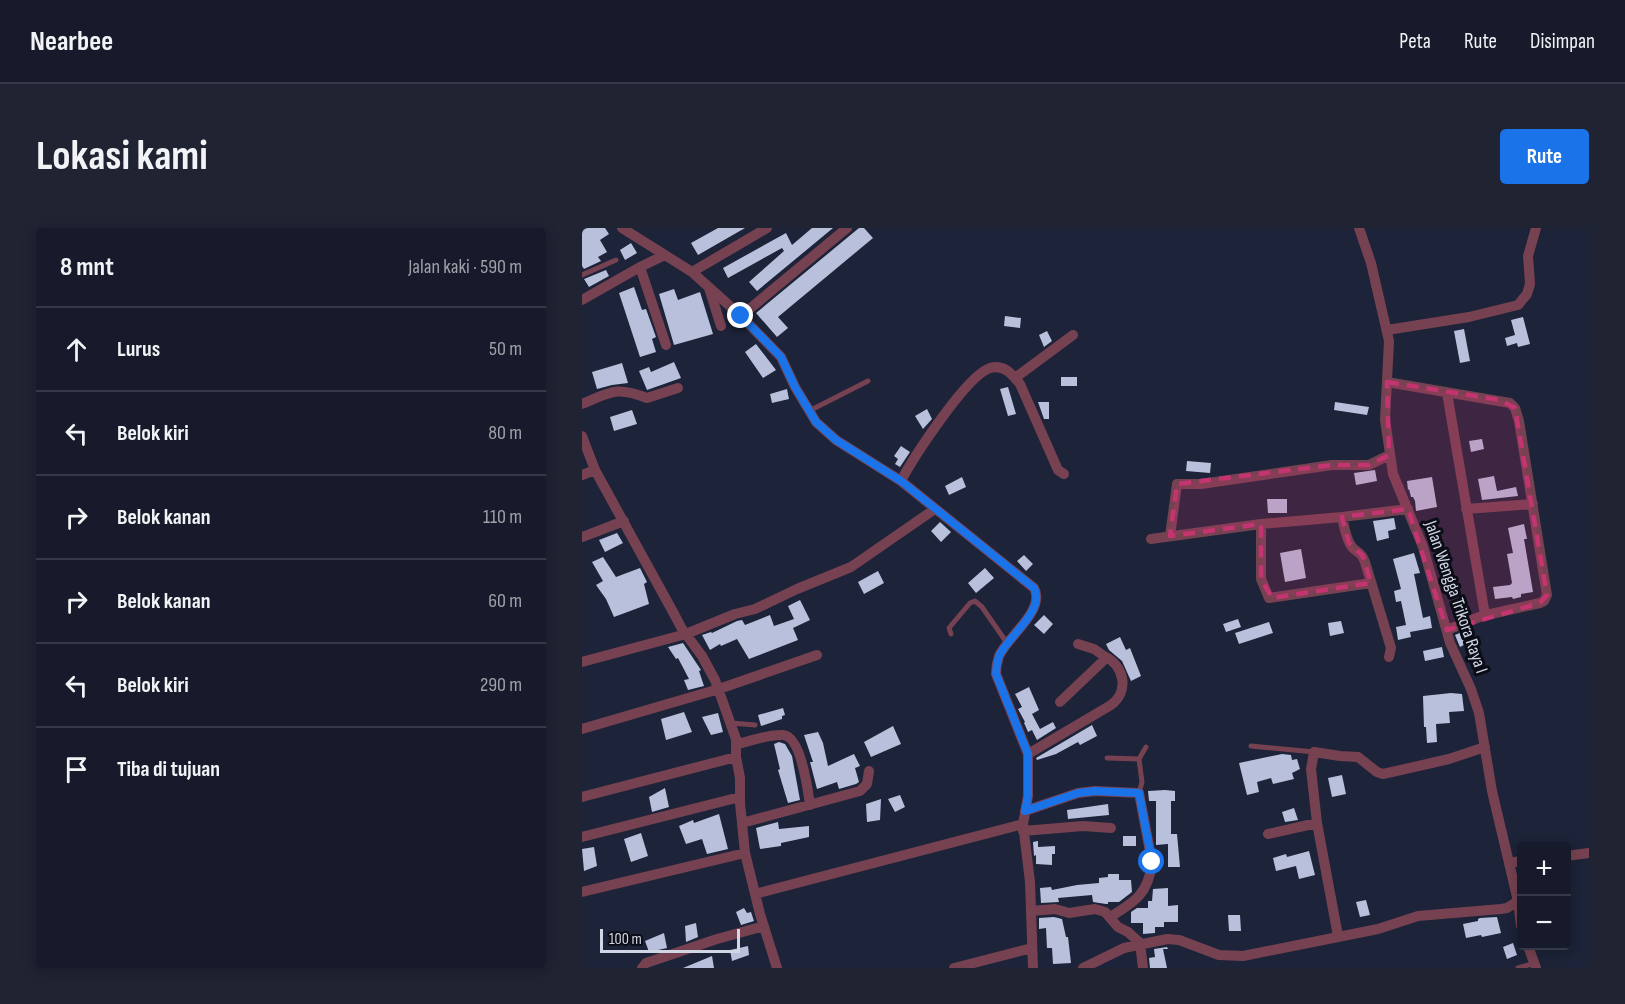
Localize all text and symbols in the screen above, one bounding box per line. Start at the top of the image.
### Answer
text: Nearbee [30,25,113,58]
text: Peta [1399,29,1431,54]
text: Rute [1464,29,1497,54]
text: Disimpan [1530,29,1595,54]
button: Rute [1500,129,1589,184]
text: Lokasi kami [36,131,208,182]
text: 8 mnt [60,252,114,283]
text: Jalan kaki · 590 m [408,255,522,279]
route end [727,302,753,328]
icon: ahead [60,333,93,366]
text: Lurus [117,336,160,363]
text: 50 m [489,337,522,361]
icon: left [60,417,93,450]
text: Belok kiri [117,420,189,447]
text: 80 m [488,421,522,445]
icon: right [60,501,93,534]
text: Belok kanan [117,504,210,531]
text: 110 m [483,505,522,529]
street label: Jalan Wengga Trikora Raya I [1420,517,1492,676]
icon: right [60,585,93,618]
text: Belok kanan [117,588,210,615]
text: 60 m [488,589,522,613]
icon: left [60,669,93,702]
text: Belok kiri [117,672,189,699]
text: 290 m [480,673,522,697]
icon: arrive [60,753,93,786]
text: Tiba di tujuan [117,756,220,783]
map controls [1517,842,1571,950]
button: + [1517,842,1571,896]
route start [1138,848,1164,874]
button: − [1517,896,1571,950]
scale bar [600,926,740,954]
text: 100 m [609,930,642,949]

